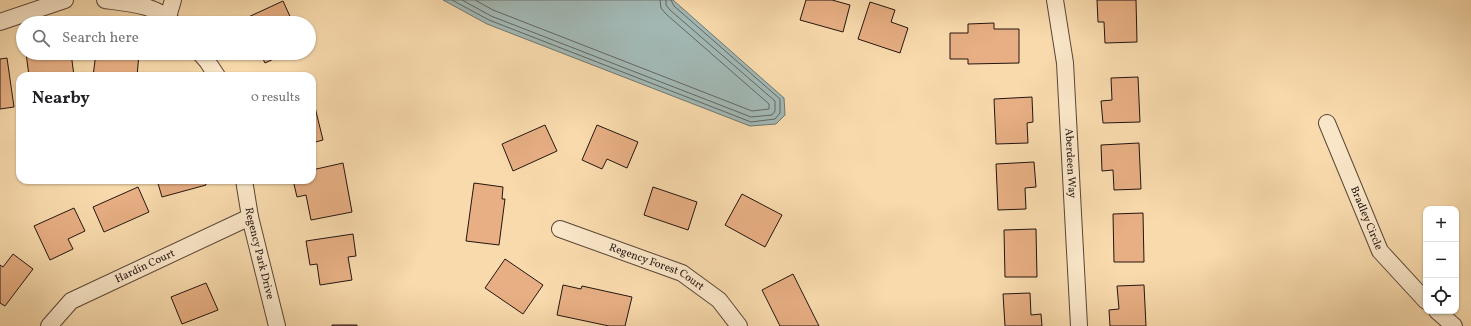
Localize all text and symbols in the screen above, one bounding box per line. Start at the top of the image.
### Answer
search box [16,16,316,60]
icon: search [30,27,52,49]
text: Search here [62,28,139,49]
text: Nearby [32,87,90,110]
text: 0 results [251,89,300,107]
street label: Aberdeen Way [1061,128,1080,199]
street label: Bradley Circle [1347,184,1386,252]
street label: Regency Park Drive [241,206,278,301]
map controls [1423,206,1459,314]
button: + [1423,206,1459,242]
street label: Regency Forest Court [607,240,707,294]
button: − [1423,242,1459,278]
street label: Hardin Court [113,246,177,287]
button: locate [1423,278,1459,314]

